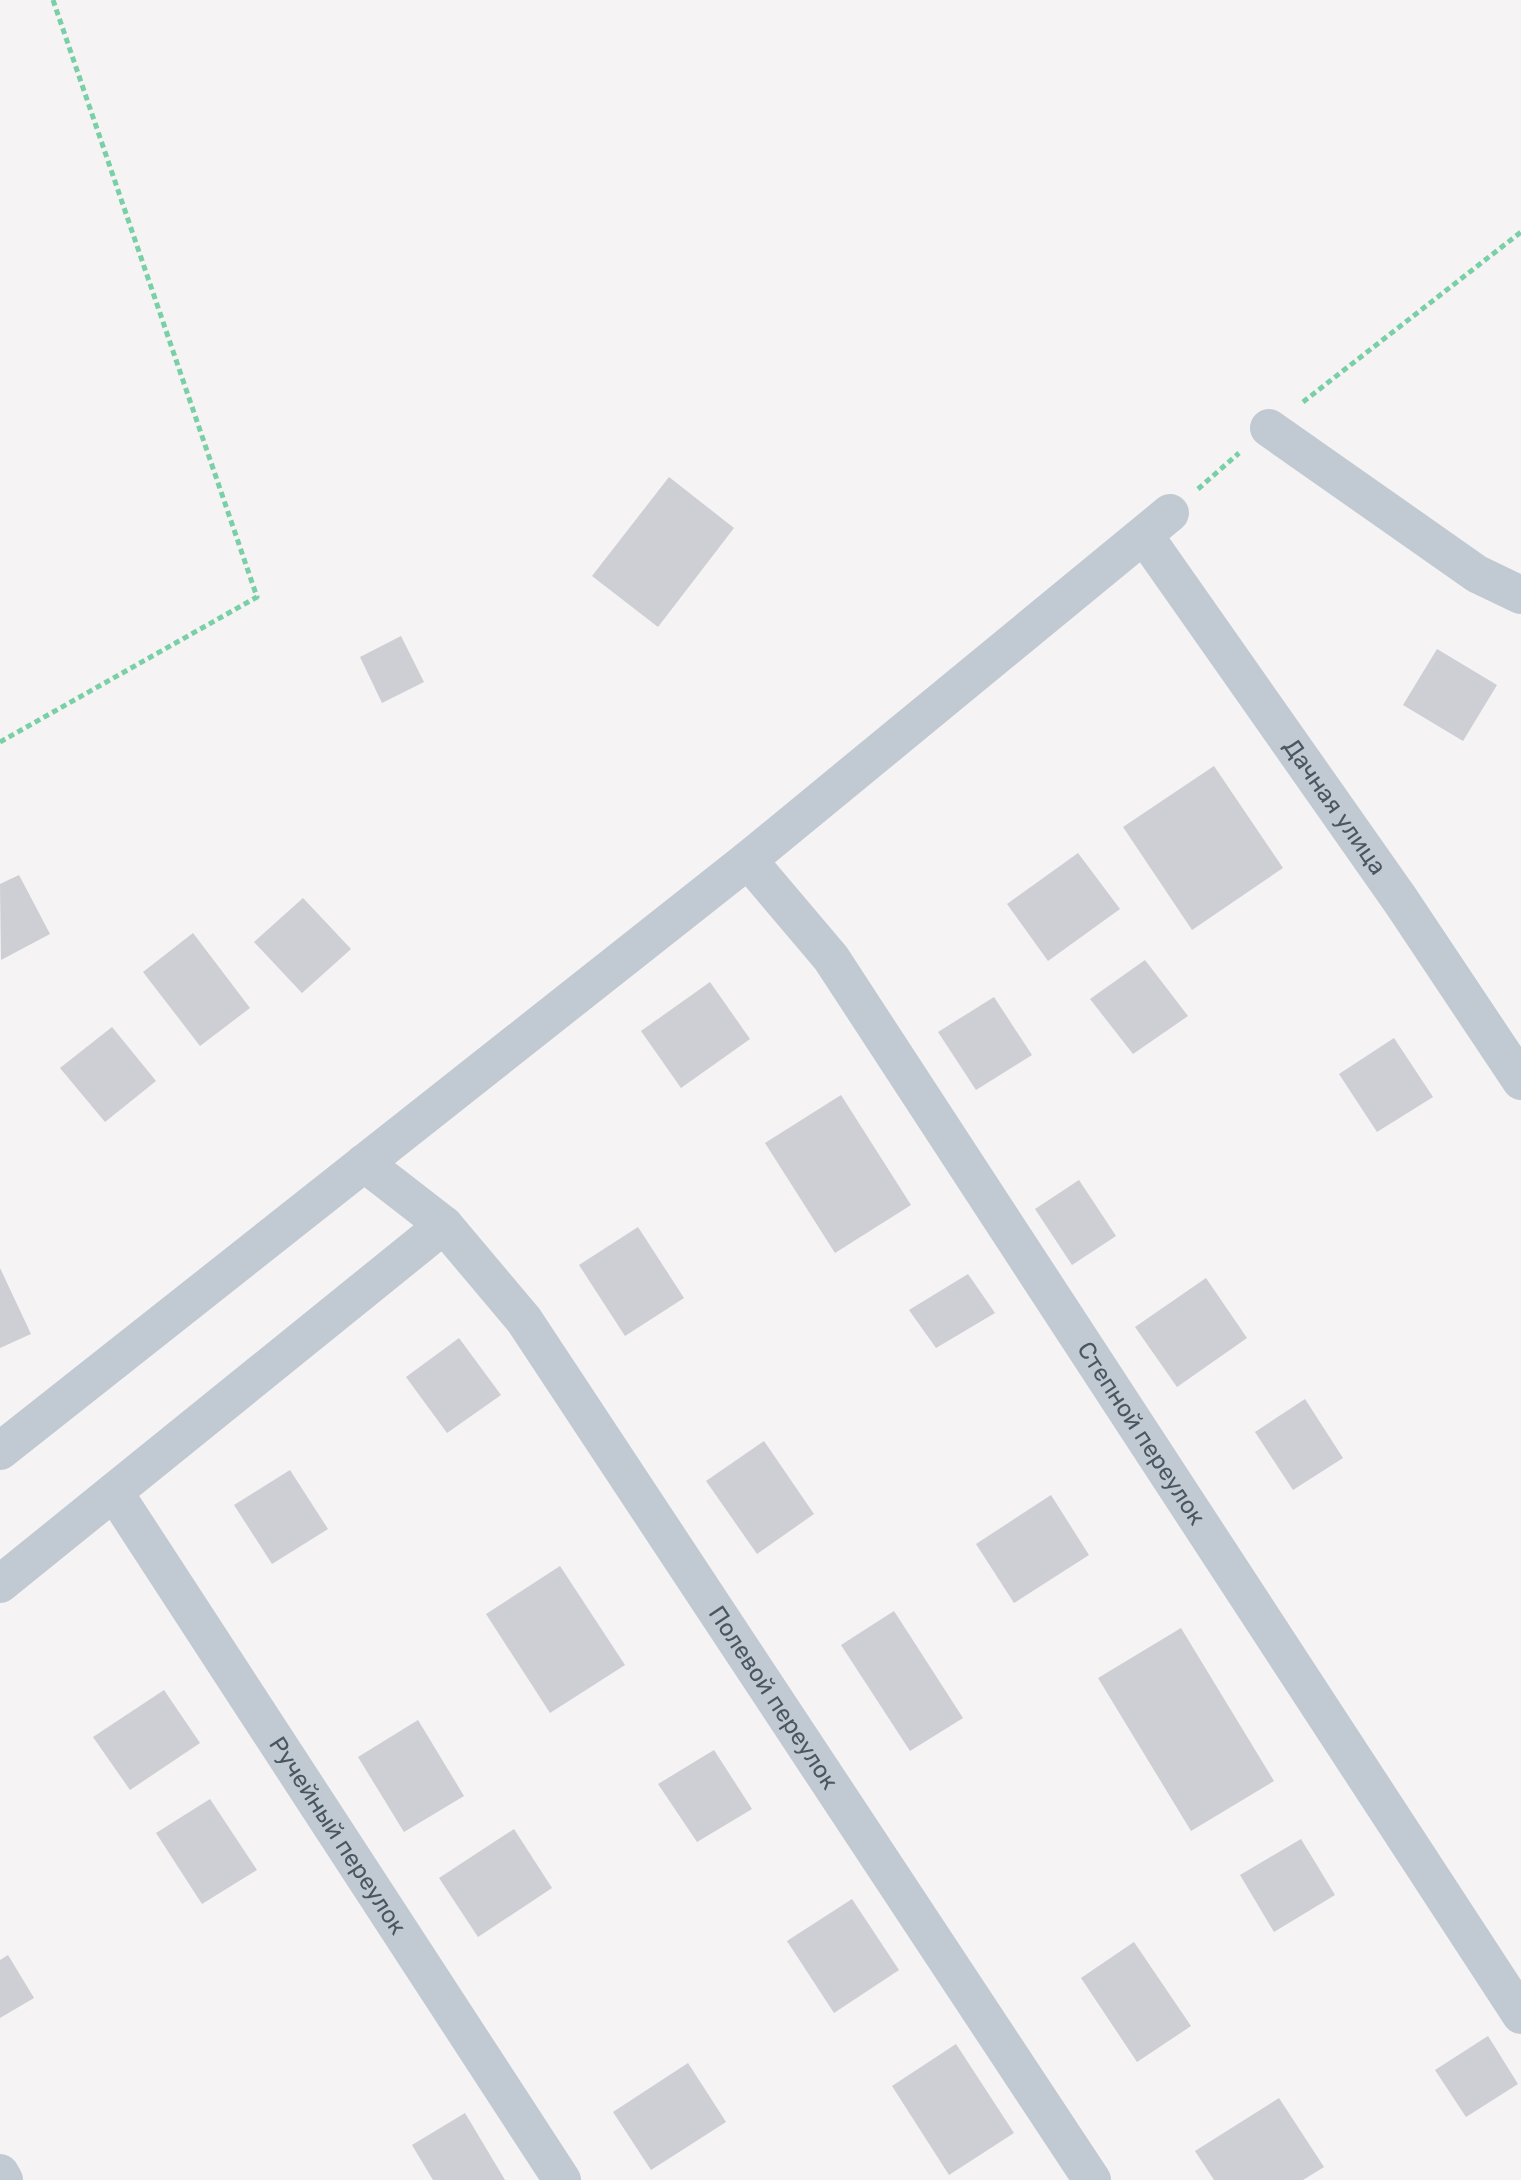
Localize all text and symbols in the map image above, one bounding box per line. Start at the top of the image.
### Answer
street label: Дачная улица [1278,733,1392,880]
street label: Степной переулок [1071,1337,1211,1530]
street label: Полевой переулок [703,1601,844,1795]
street label: Ручейный переулок [263,1732,412,1940]

